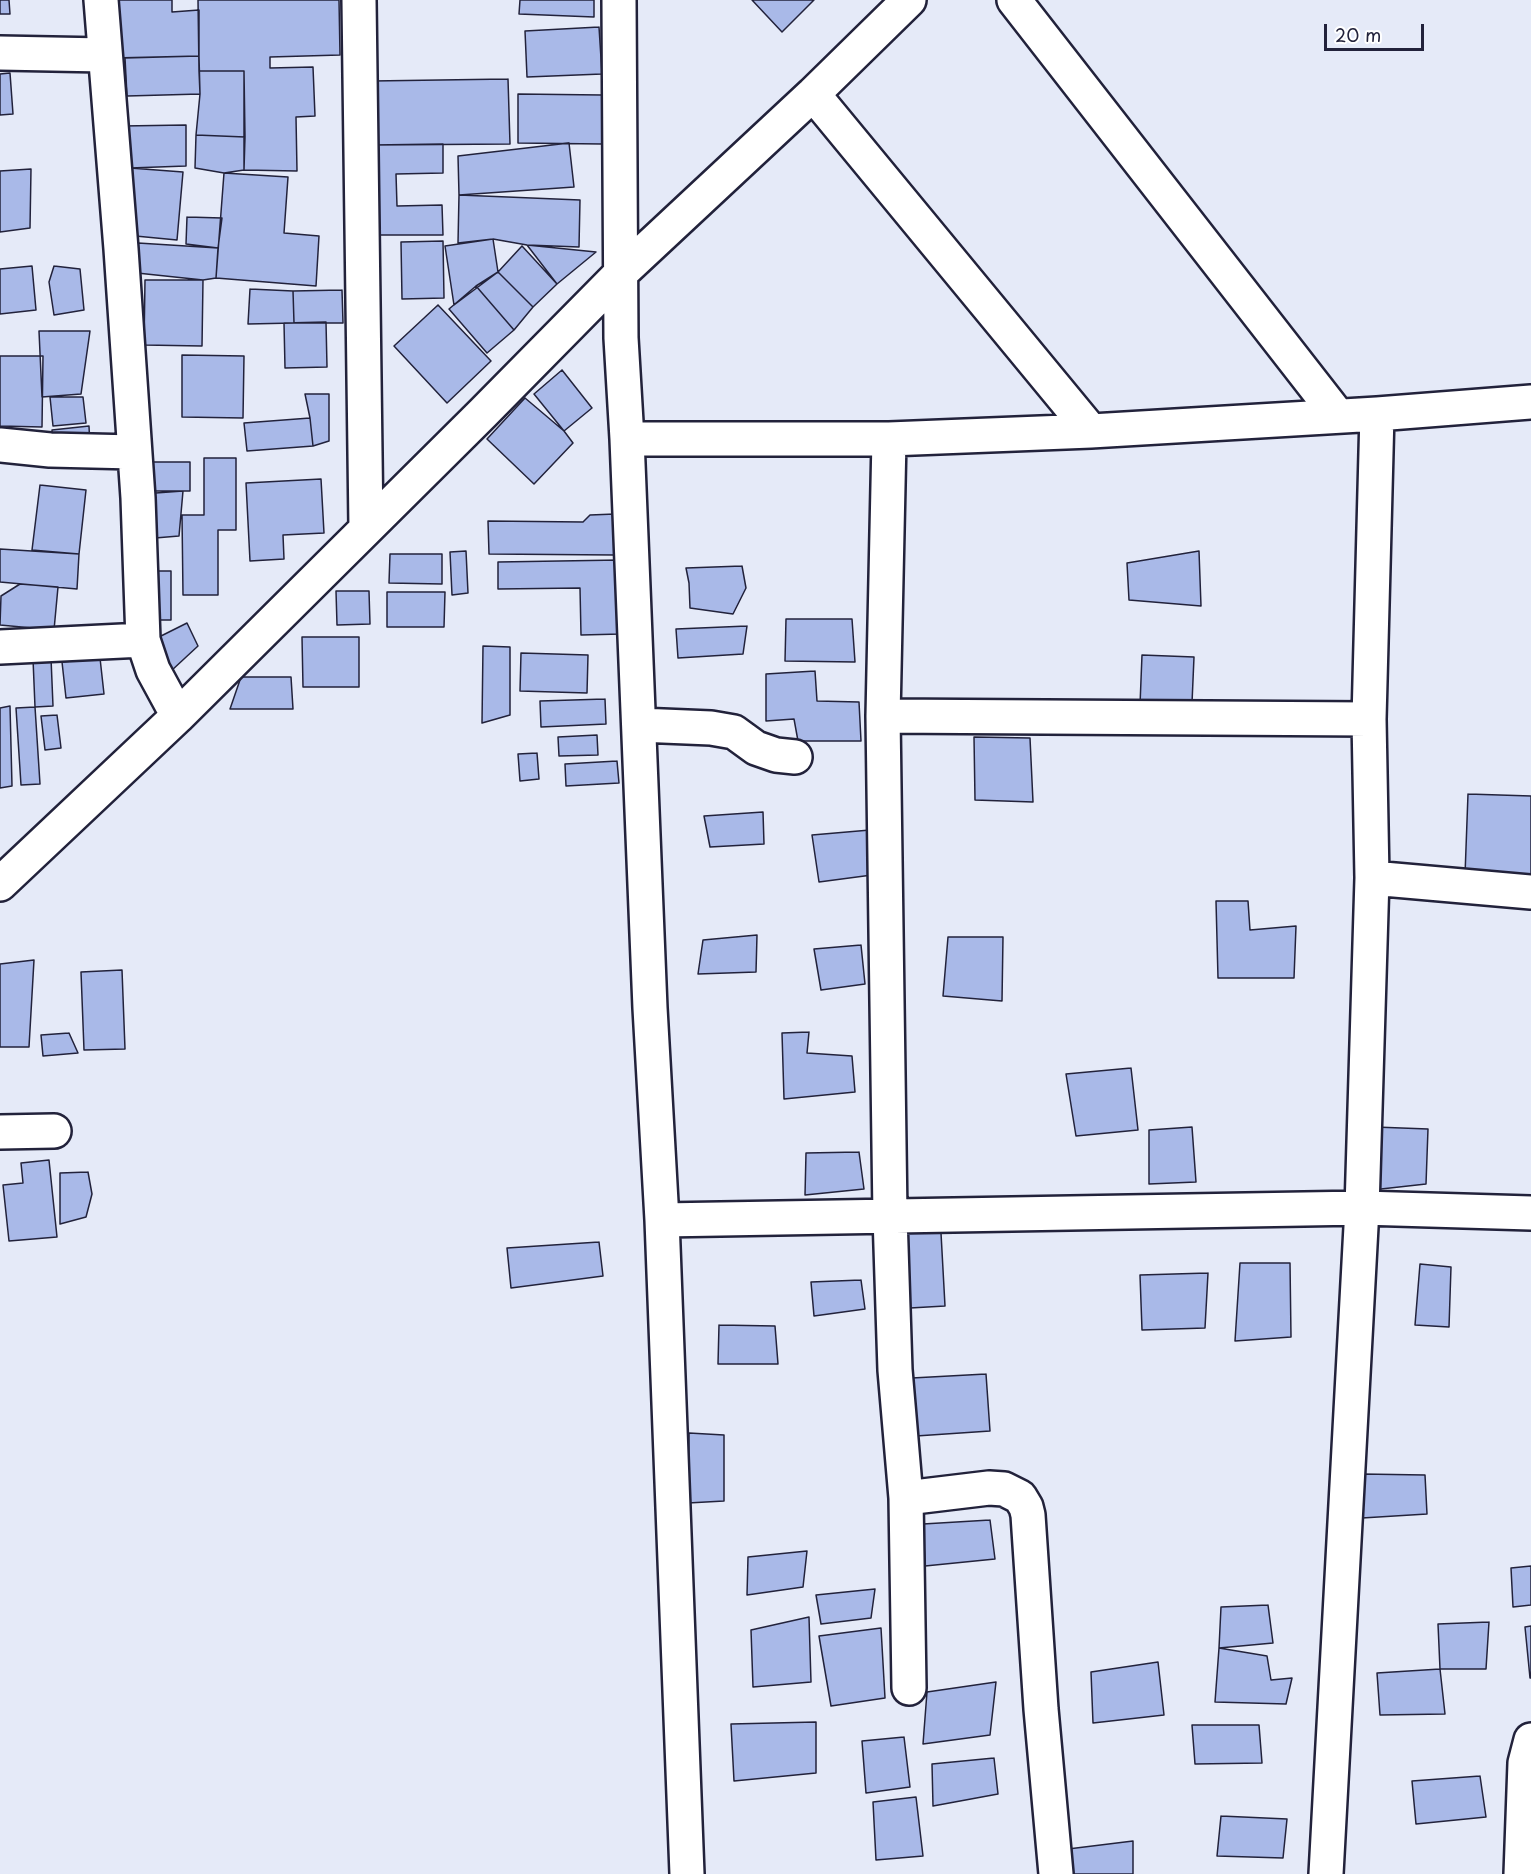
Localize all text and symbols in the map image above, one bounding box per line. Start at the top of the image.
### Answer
scale bar [1327,12,1428,50]
text: 20 m [1335,21,1381,48]

